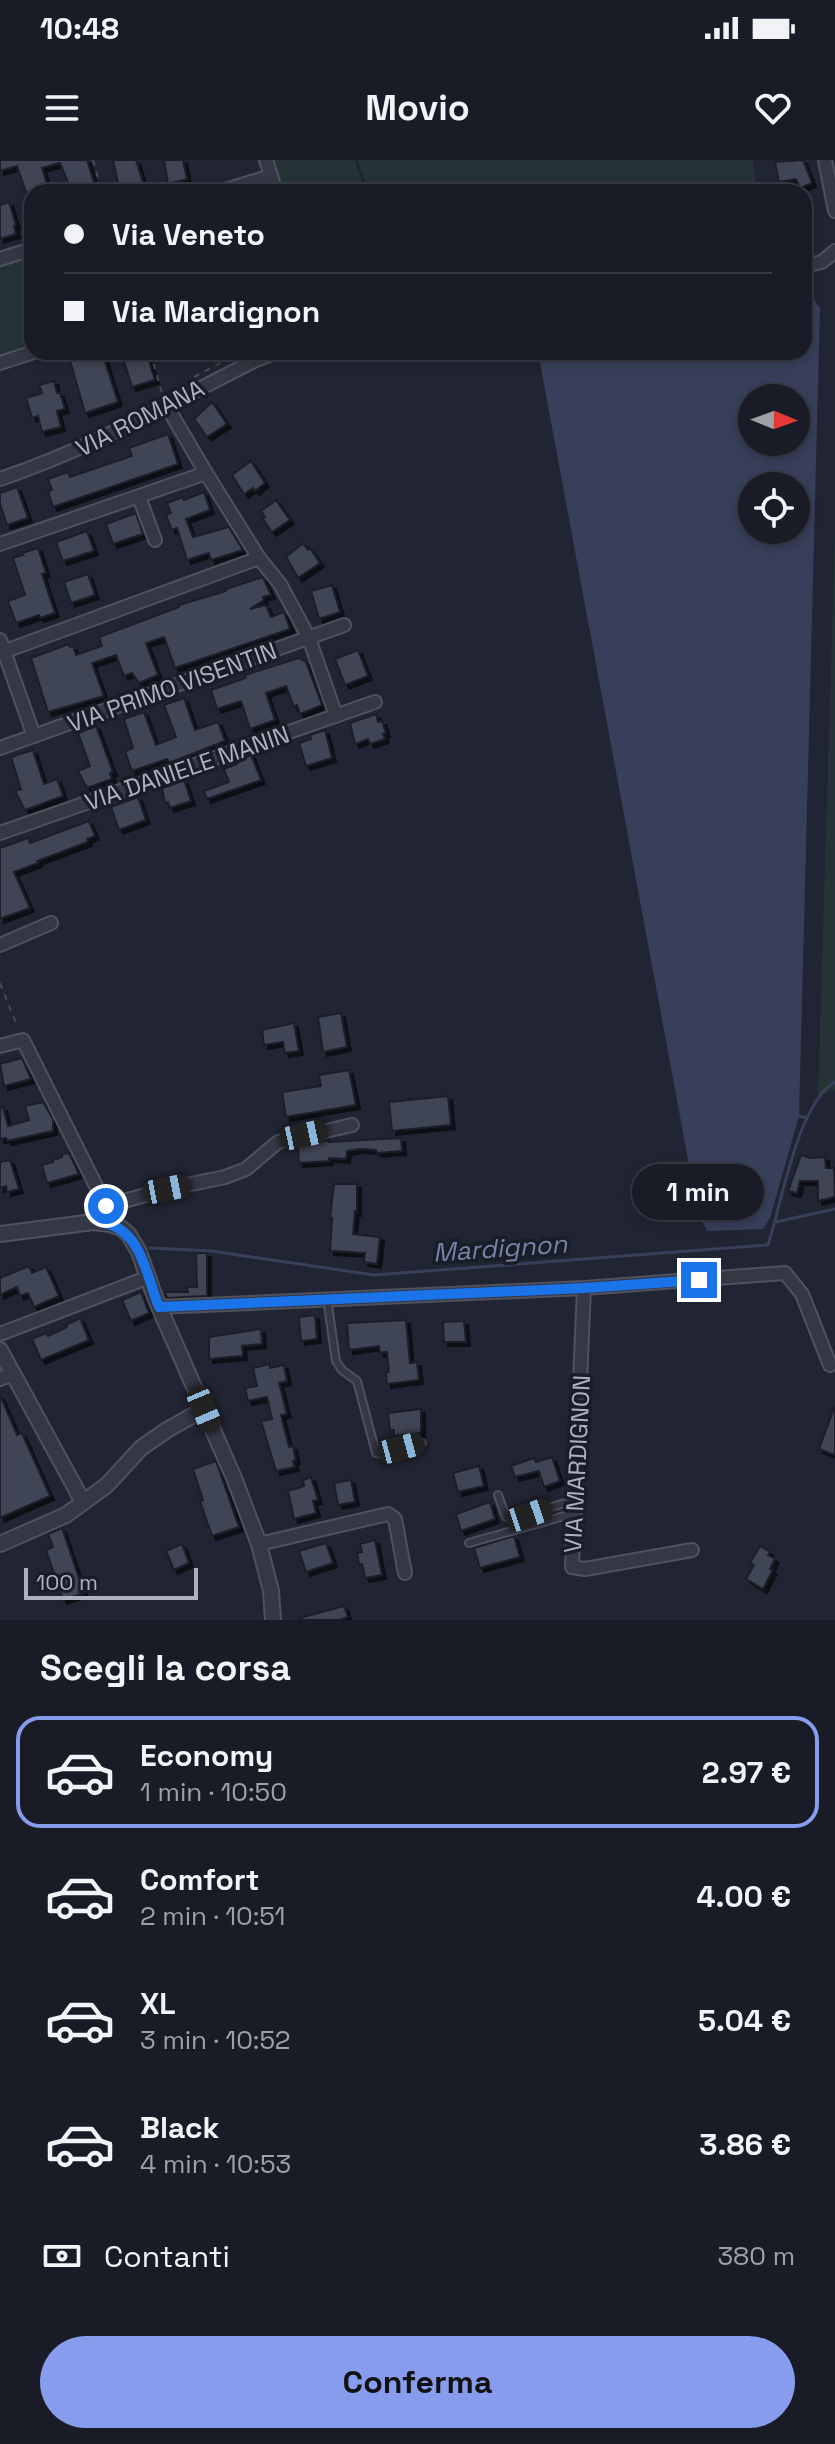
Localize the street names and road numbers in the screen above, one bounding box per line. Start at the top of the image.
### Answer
street label: VIA ROMANA [71,372,209,464]
street label: VIA PRIMO VISENTIN [63,635,281,739]
street label: VIA DANIELE MANIN [81,718,293,818]
street label: VIA MARDIGNON [557,1374,597,1554]

